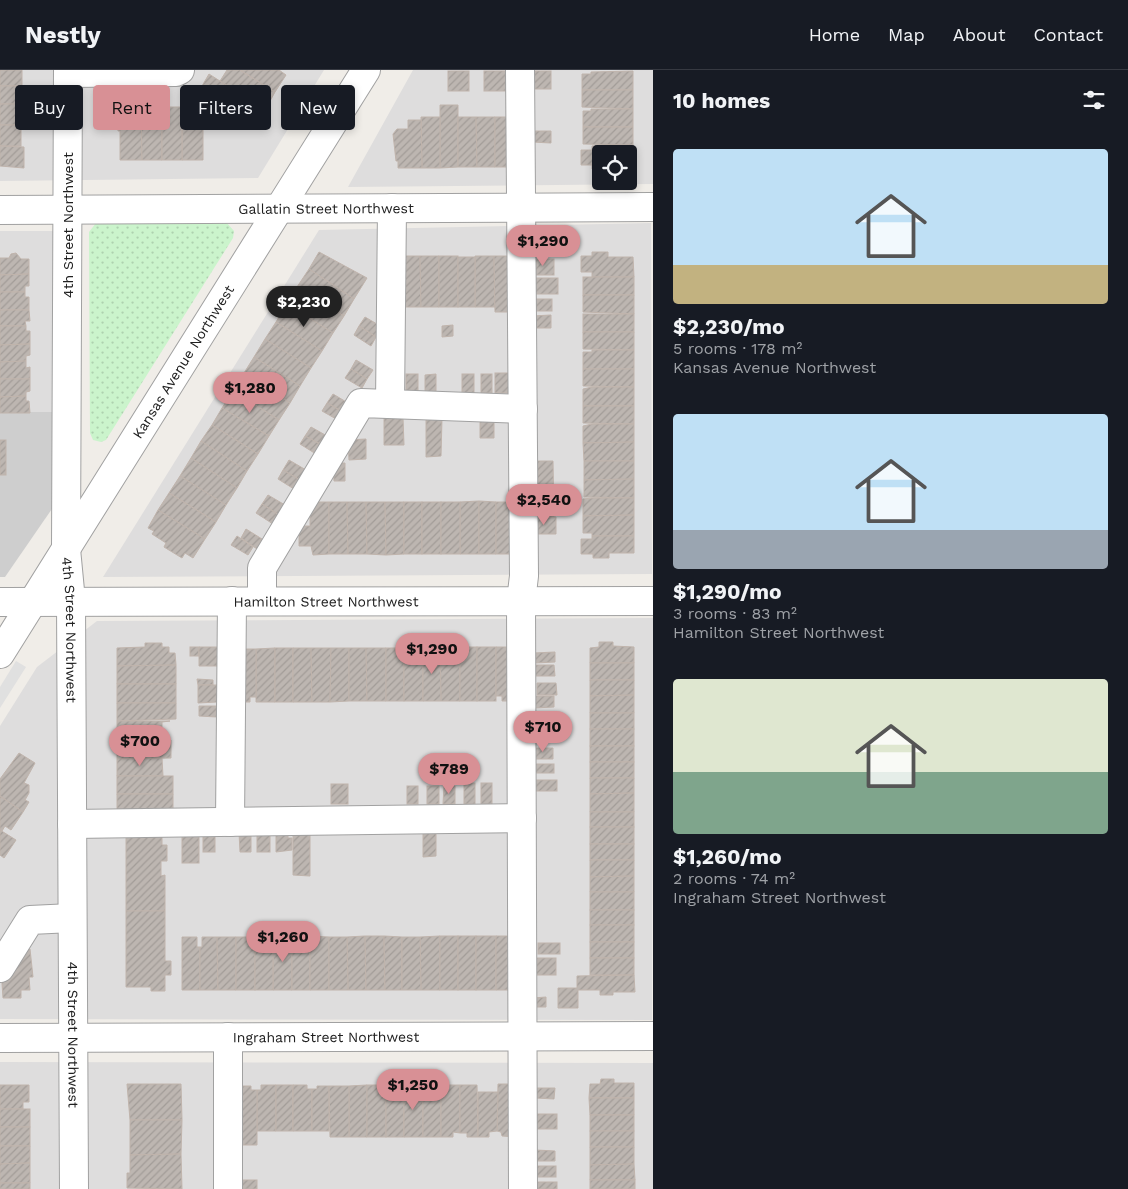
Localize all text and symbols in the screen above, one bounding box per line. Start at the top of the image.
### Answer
text: Nestly [25,21,101,49]
text: Home [809,24,860,45]
text: Map [888,24,925,45]
text: About [953,24,1005,45]
text: Contact [1033,24,1103,45]
chip: Buy [15,85,83,130]
chip: Rent [93,85,170,130]
chip: Filters [180,85,271,130]
chip: New [281,85,355,130]
icon: filters [1080,86,1108,114]
text: 10 homes [673,88,770,113]
map controls [592,145,637,190]
button: locate [592,145,637,190]
street label: 4th Street Northwest [60,152,76,298]
icon: home [846,181,936,271]
street label: Gallatin Street Northwest [238,200,414,217]
pin: $1,290 [502,224,584,267]
text: $1,290 [517,231,569,250]
street label: Kansas Avenue Northwest [129,282,237,441]
pin: $2,230 [263,286,345,328]
text: $2,230 [277,292,331,311]
text: $2,230/mo [673,314,785,339]
text: 5 rooms · 178 m² [673,339,802,358]
text: Kansas Avenue Northwest [673,358,876,377]
pin: $1,280 [209,372,291,414]
text: $1,280 [224,378,276,397]
icon: home [846,446,936,536]
pin: $2,540 [503,484,585,526]
text: $2,540 [517,490,571,509]
street label: 4th Street Northwest [59,556,80,703]
text: $1,290/mo [673,579,782,604]
street label: Hamilton Street Northwest [233,593,419,610]
text: 3 rooms · 83 m² [673,604,797,623]
text: Hamilton Street Northwest [673,623,884,642]
pin: $1,290 [391,632,473,675]
text: $1,290 [406,639,458,658]
pin: $710 [513,710,573,753]
icon: home [846,711,936,801]
text: $710 [524,717,562,736]
pin: $700 [110,724,170,767]
text: $700 [120,731,160,750]
pin: $789 [419,752,479,795]
text: $789 [429,759,469,778]
text: $1,260/mo [673,844,782,869]
text: 2 rooms · 74 m² [673,869,795,888]
text: Ingraham Street Northwest [673,888,886,907]
pin: $1,260 [242,920,324,963]
text: $1,260 [257,927,309,946]
street label: 4th Street Northwest [65,962,82,1108]
street label: Ingraham Street Northwest [233,1029,419,1045]
pin: $1,250 [372,1068,454,1111]
text: $1,250 [388,1075,438,1094]

